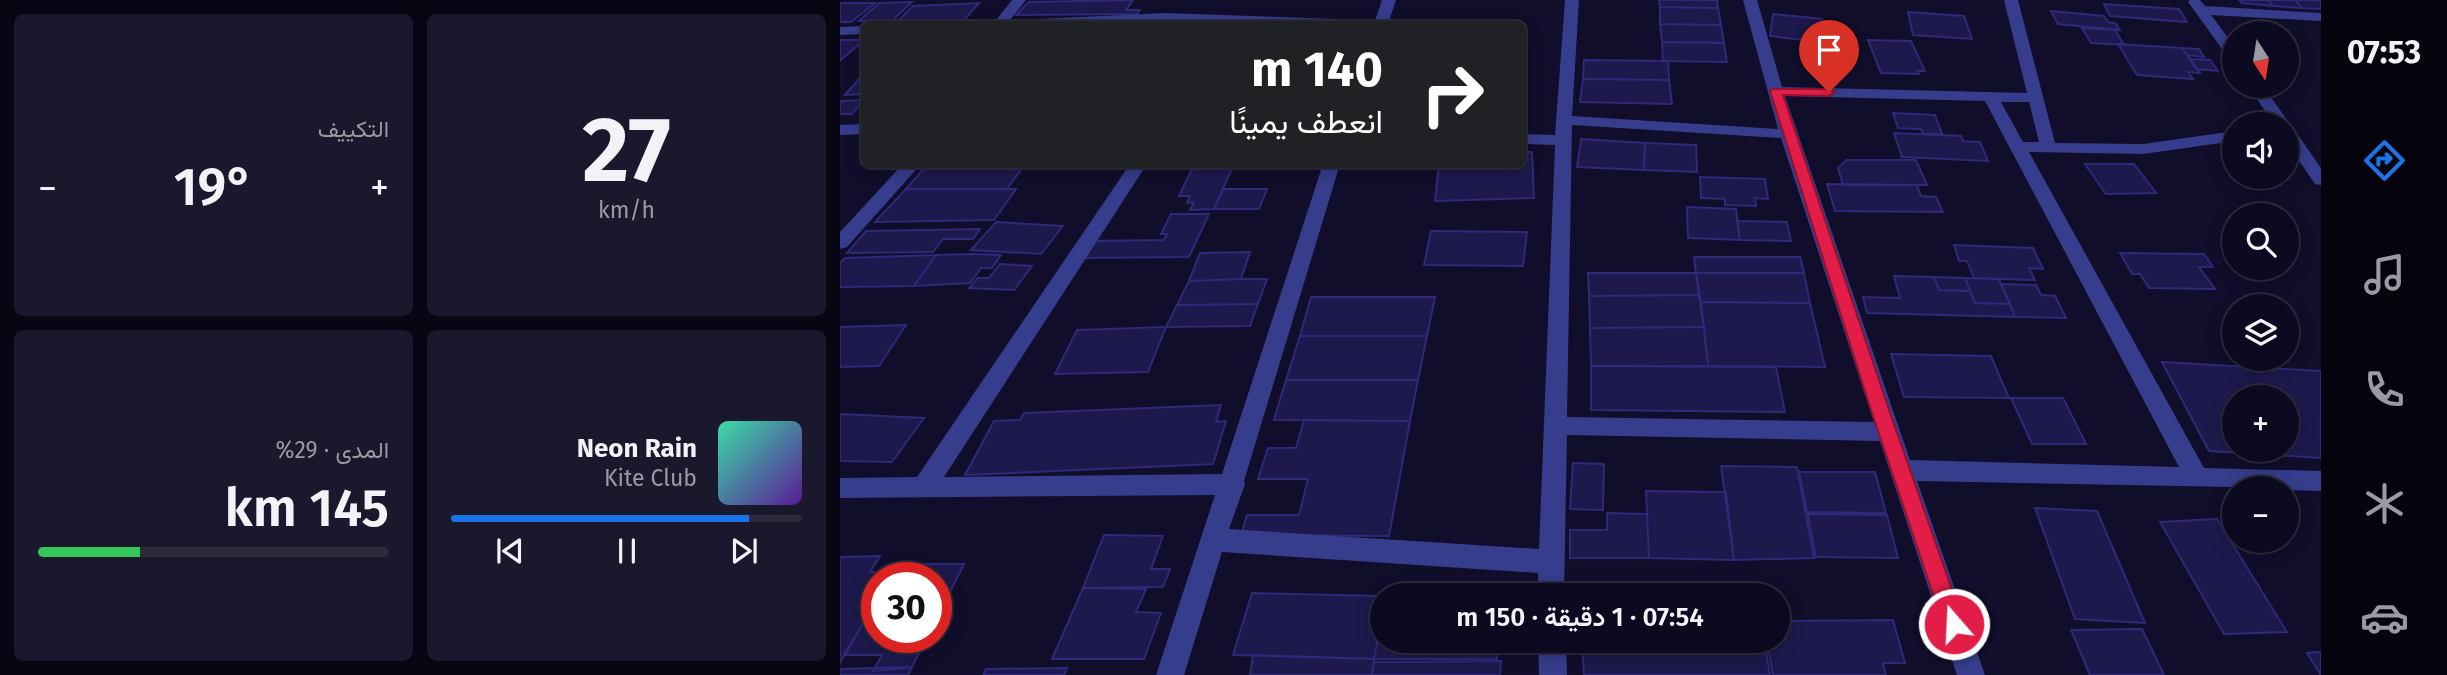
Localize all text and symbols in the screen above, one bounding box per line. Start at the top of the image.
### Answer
pin [1799,20,1859,92]
north arrow [2222,21,2300,98]
map controls [2222,21,2299,553]
icon: arrive [1810,31,1848,69]
text: 07:53 [2347,33,2421,71]
text: 140 m [1251,40,1383,99]
icon: right [1407,49,1498,140]
text: 27 [582,96,671,205]
text: انعطف يمينًا [1229,103,1383,141]
button: sound [2222,112,2299,189]
text: التكييف [318,115,389,143]
icon: directions [2360,136,2409,185]
text: 19° [174,156,253,219]
text: − [38,165,57,211]
text: + [370,165,389,211]
text: km/h [598,196,655,224]
button: search [2222,203,2299,280]
icon: music [2360,250,2409,299]
button: layers [2222,294,2299,371]
icon: phone [2360,365,2409,414]
button: + [2222,385,2299,462]
text: Neon Rain [577,433,697,464]
text: المدى · 29% [275,436,389,464]
text: Kite Club [604,464,697,492]
button: − [2222,476,2299,553]
text: 145 km [224,477,389,540]
icon: climate [2360,479,2409,528]
icon: previous [491,532,529,570]
icon: pause [608,532,646,570]
icon: next [725,532,763,570]
speed limit sign: 30 [861,562,952,653]
position arrow [1917,587,1991,661]
icon: car [2360,593,2409,642]
text: 07:54 · 1 دقيقة · 150 m [1456,602,1704,633]

